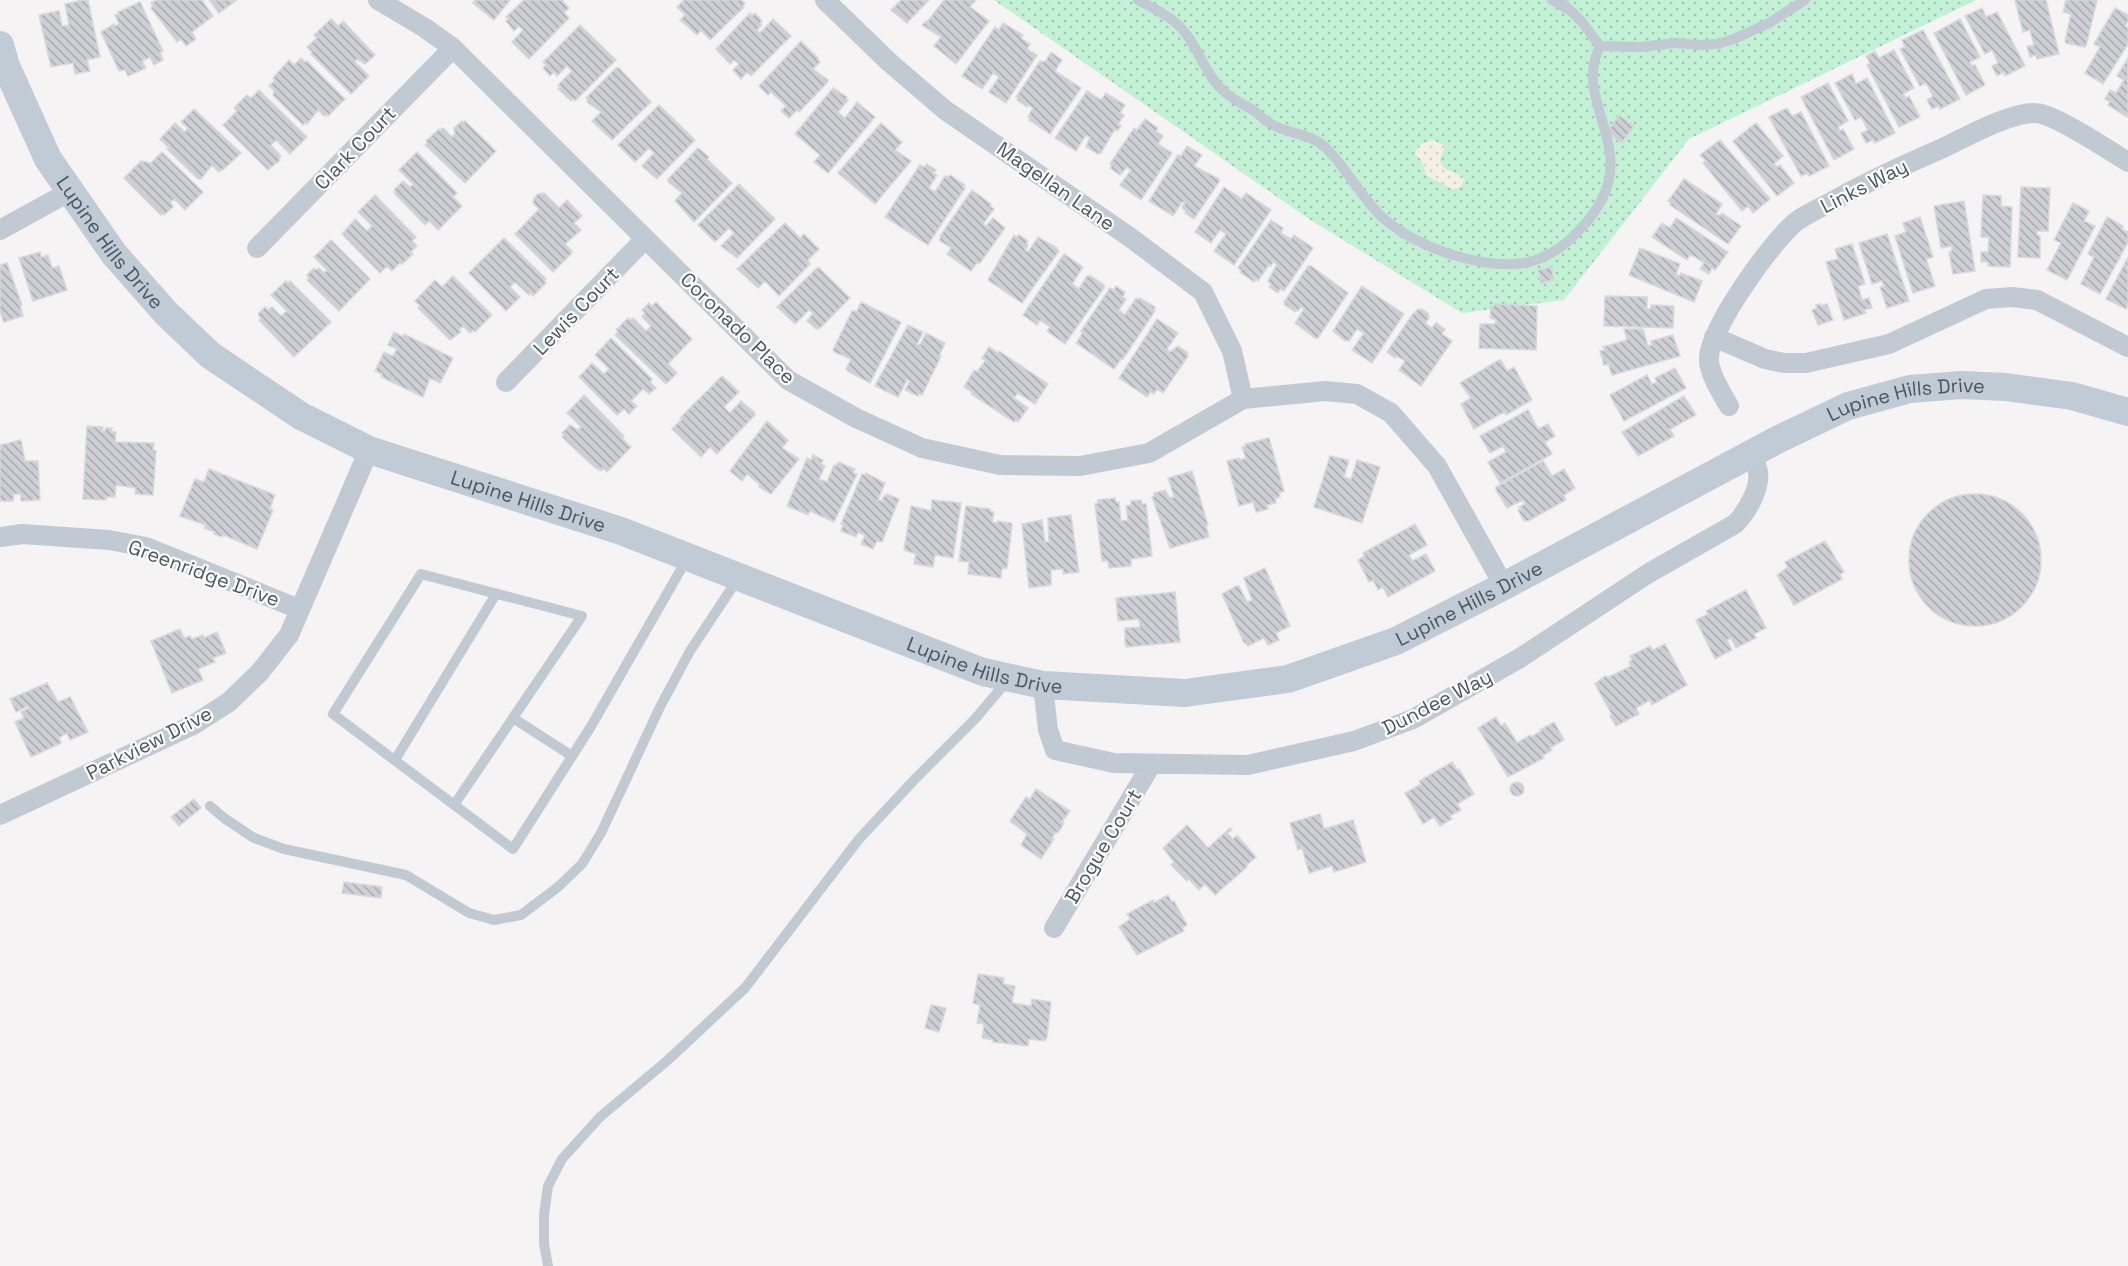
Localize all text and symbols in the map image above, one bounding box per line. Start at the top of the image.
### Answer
street label: Clark Court [309,101,401,195]
street label: Magellan Lane [992,136,1120,236]
street label: Links Way [1816,153,1912,219]
street label: Lupine Hills Drive [51,171,170,315]
street label: Lewis Court [527,261,625,361]
street label: Coronado Place [675,266,801,390]
street label: Lupine Hills Drive [1822,372,1986,427]
street label: Lupine Hills Drive [447,464,609,538]
street label: Greenridge Drive [125,534,283,612]
street label: Lupine Hills Drive [1391,555,1547,652]
street label: Lupine Hills Drive [903,631,1063,699]
street label: Dundee Way [1378,663,1496,741]
street label: Parkview Drive [82,700,216,786]
street label: Brogue Court [1059,784,1147,908]

